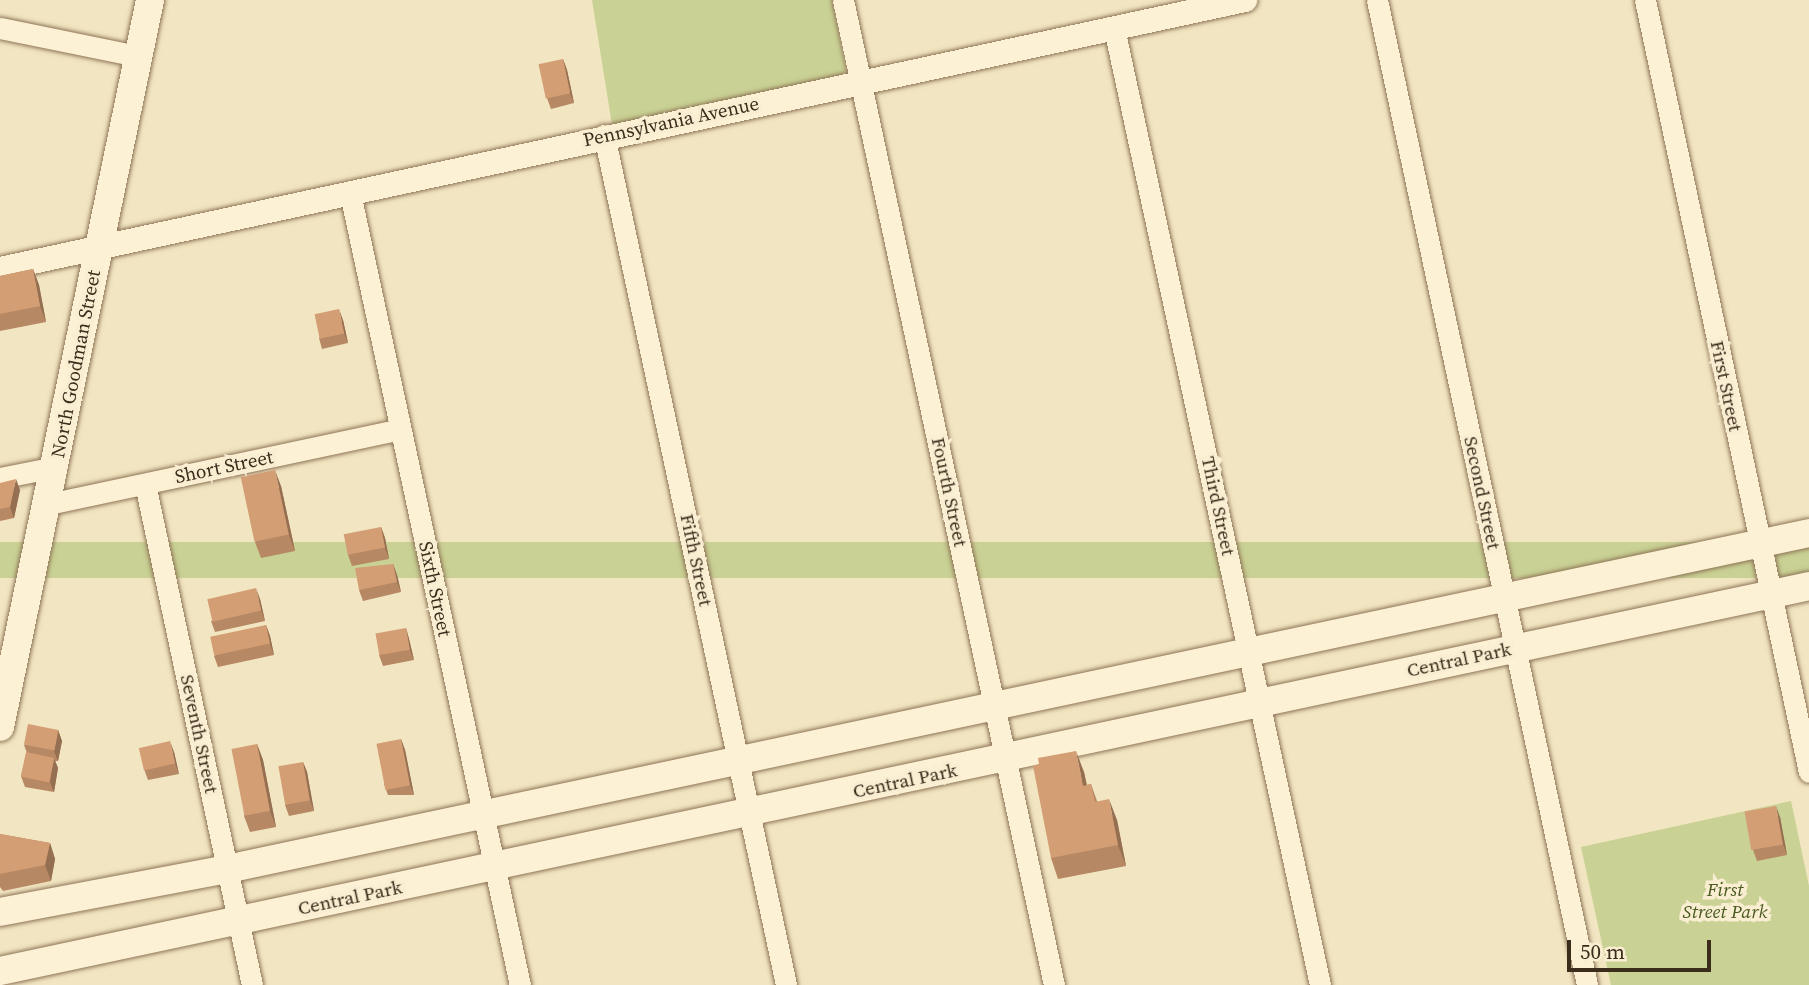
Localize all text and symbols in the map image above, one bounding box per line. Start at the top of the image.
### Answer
street label: Pennsylvania Avenue [581,92,761,152]
street label: North Goodman Street [47,268,105,460]
street label: First Street [1705,339,1747,433]
street label: Second Street [1459,434,1505,552]
street label: Fourth Street [926,435,972,549]
street label: Short Street [173,446,275,488]
street label: Third Street [1196,454,1240,558]
street label: Fifth Street [675,512,717,608]
street label: Sixth Street [414,539,456,639]
street label: Central Park [1405,638,1513,682]
street label: Seventh Street [175,673,223,795]
street label: Central Park [851,759,959,803]
street label: Central Park [296,876,404,920]
park label: First Street Park [1683,879,1767,923]
scale bar [1571,926,1714,970]
text: 50 m [1580,937,1625,966]

